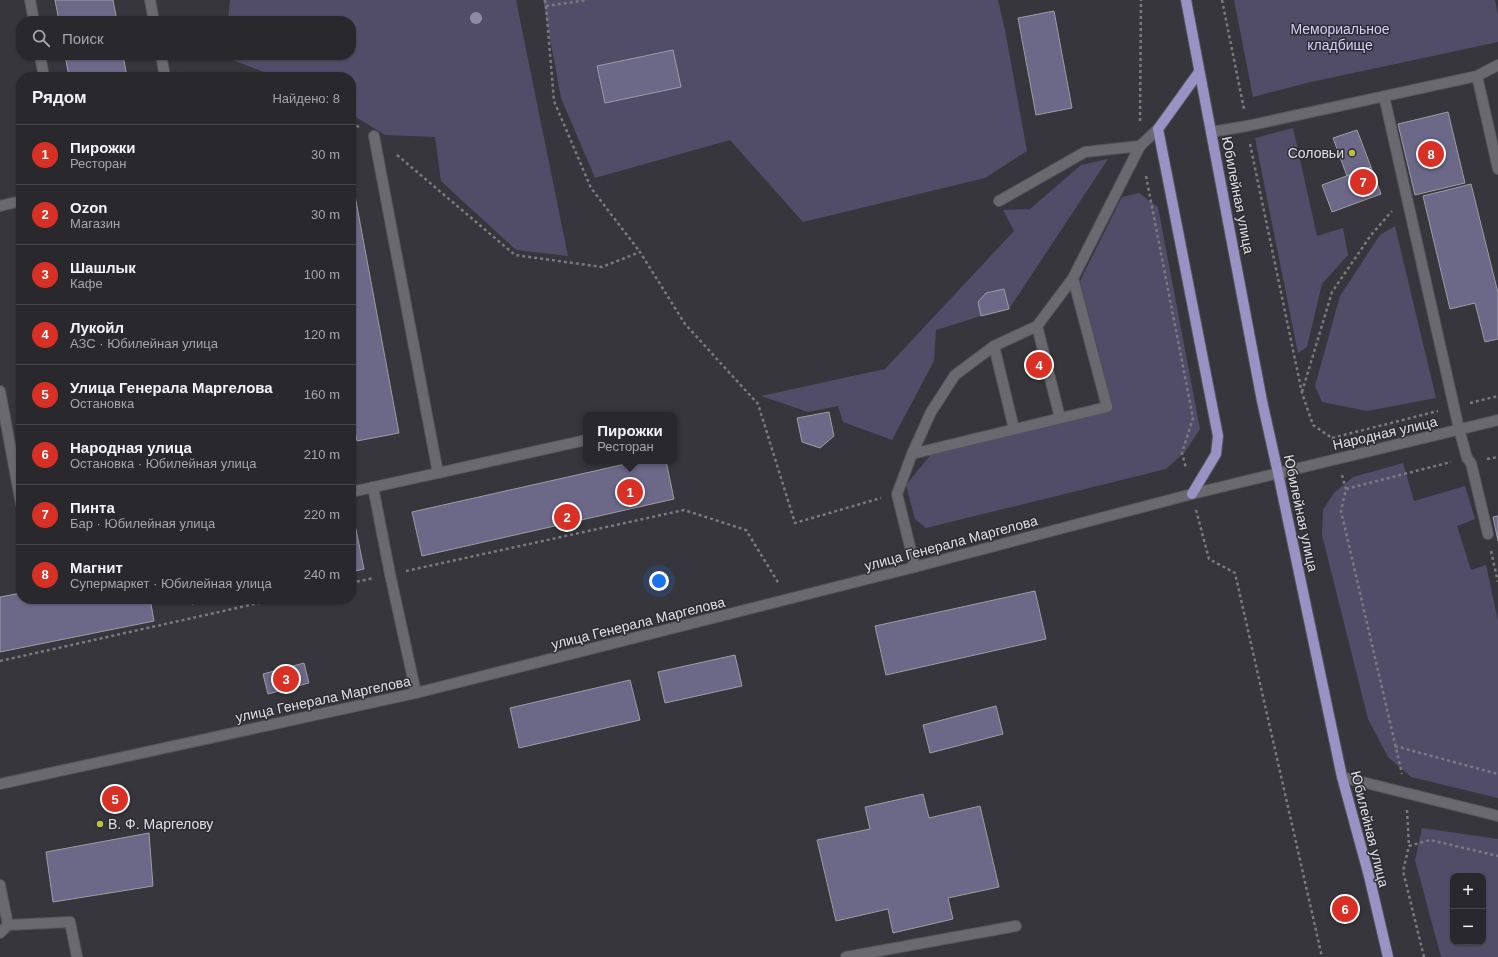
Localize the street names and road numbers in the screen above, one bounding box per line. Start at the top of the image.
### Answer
street label: Юбилейная улица [1219,135,1257,255]
street label: Народная улица [1331,413,1439,453]
street label: Юбилейная улица [1281,453,1321,573]
street label: улица Генерала Маргелова [863,512,1039,574]
street label: улица Генерала Маргелова [549,594,727,652]
street label: улица Генерала Маргелова [234,673,412,725]
street label: Юбилейная улица [1348,769,1392,889]

